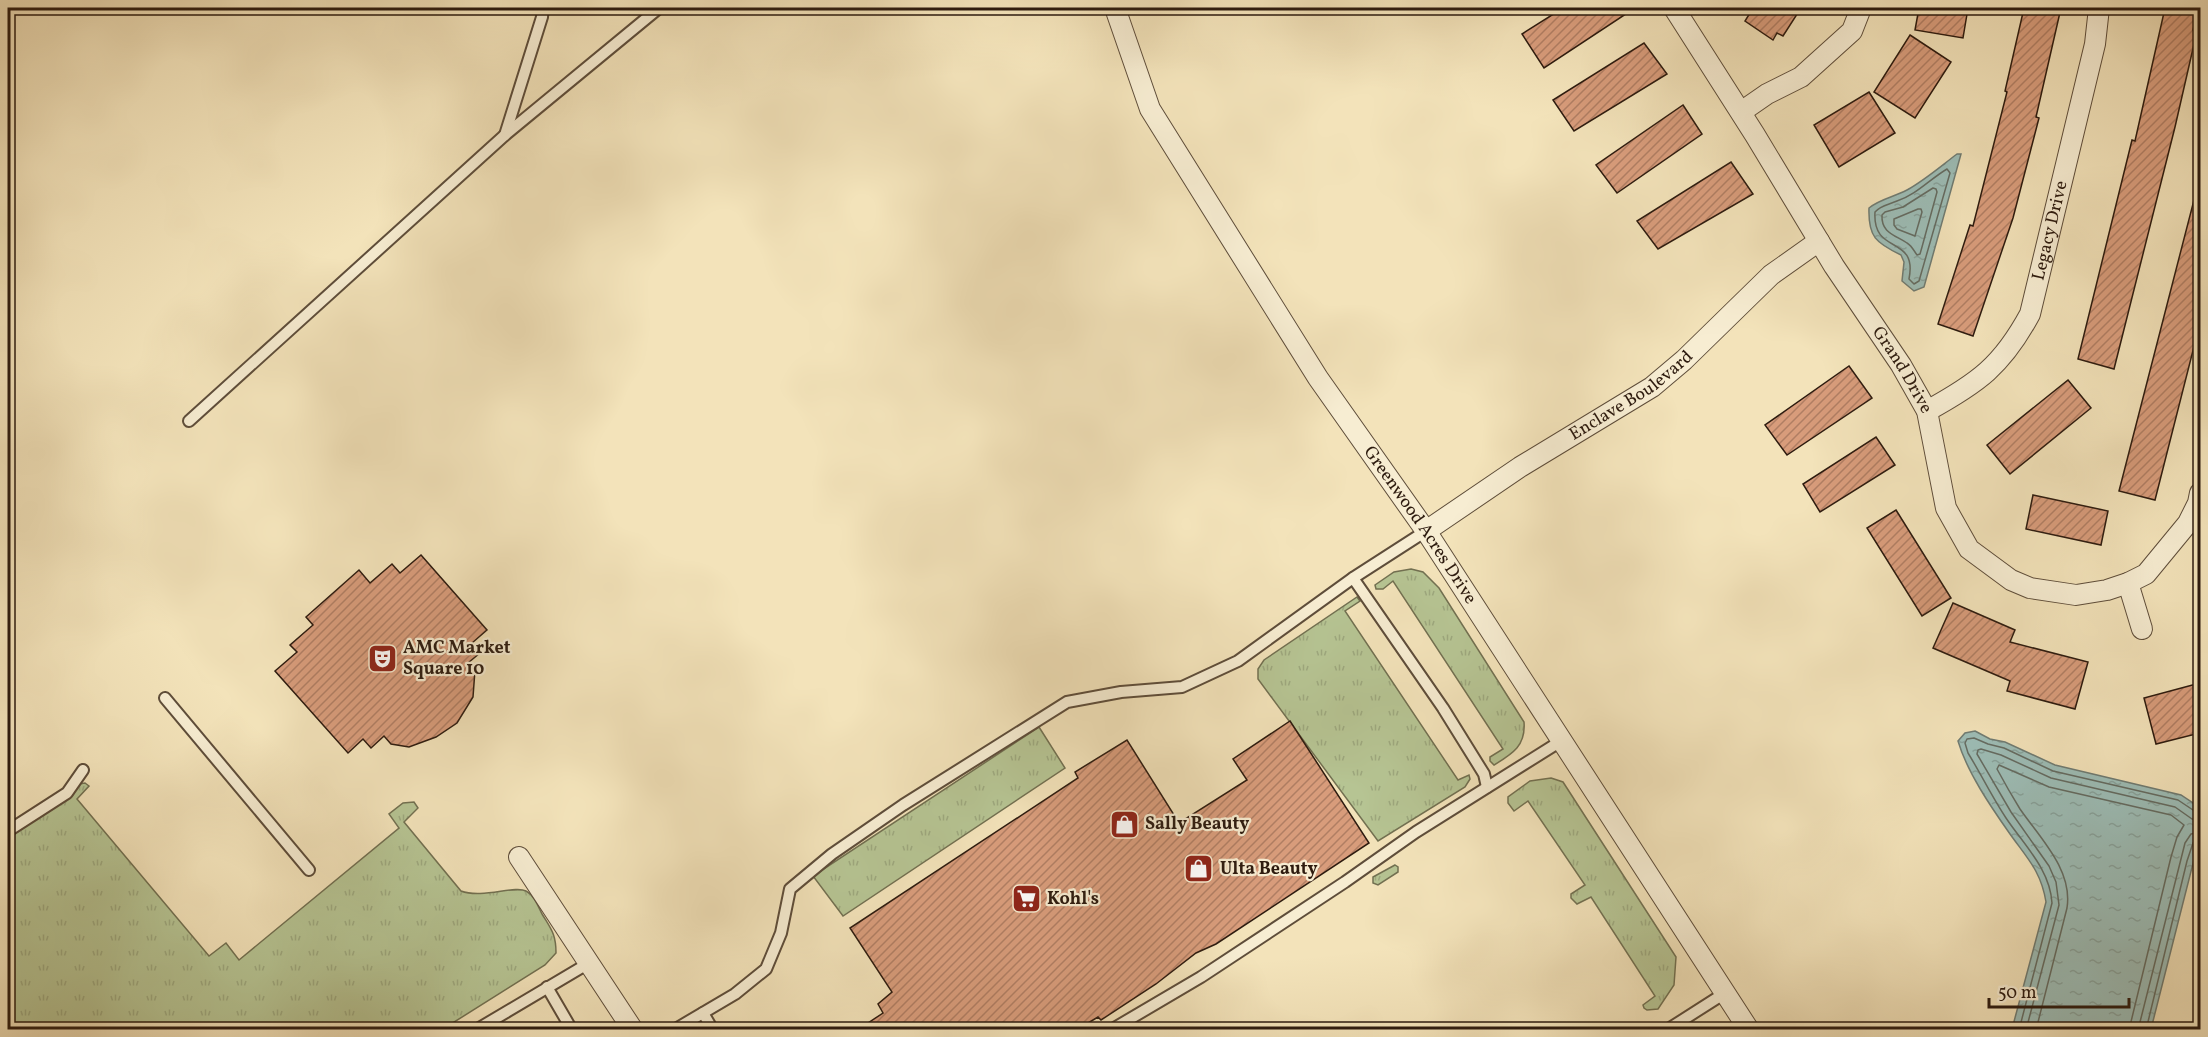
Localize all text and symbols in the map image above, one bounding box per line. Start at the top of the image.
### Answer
street label: Legacy Drive [2026,178,2074,283]
street label: Grand Drive [1866,321,1938,418]
street label: Enclave Boulevard [1564,345,1699,447]
street label: Greenwood Acres Drive [1357,441,1483,609]
place label: AMC Market Square 10 [403,636,511,682]
theatre icon: AMC Market Square 10 [366,642,398,674]
shop icon: Sally Beauty [1108,808,1140,840]
place label: Sally Beauty [1145,812,1249,837]
shop icon: Ulta Beauty [1183,853,1215,885]
place label: Ulta Beauty [1220,857,1318,882]
supermarket icon: Kohl's [1010,883,1042,915]
place label: Kohl's [1047,887,1099,912]
scale bar [1989,971,2128,1009]
text: 50 m [1998,981,2037,1006]

